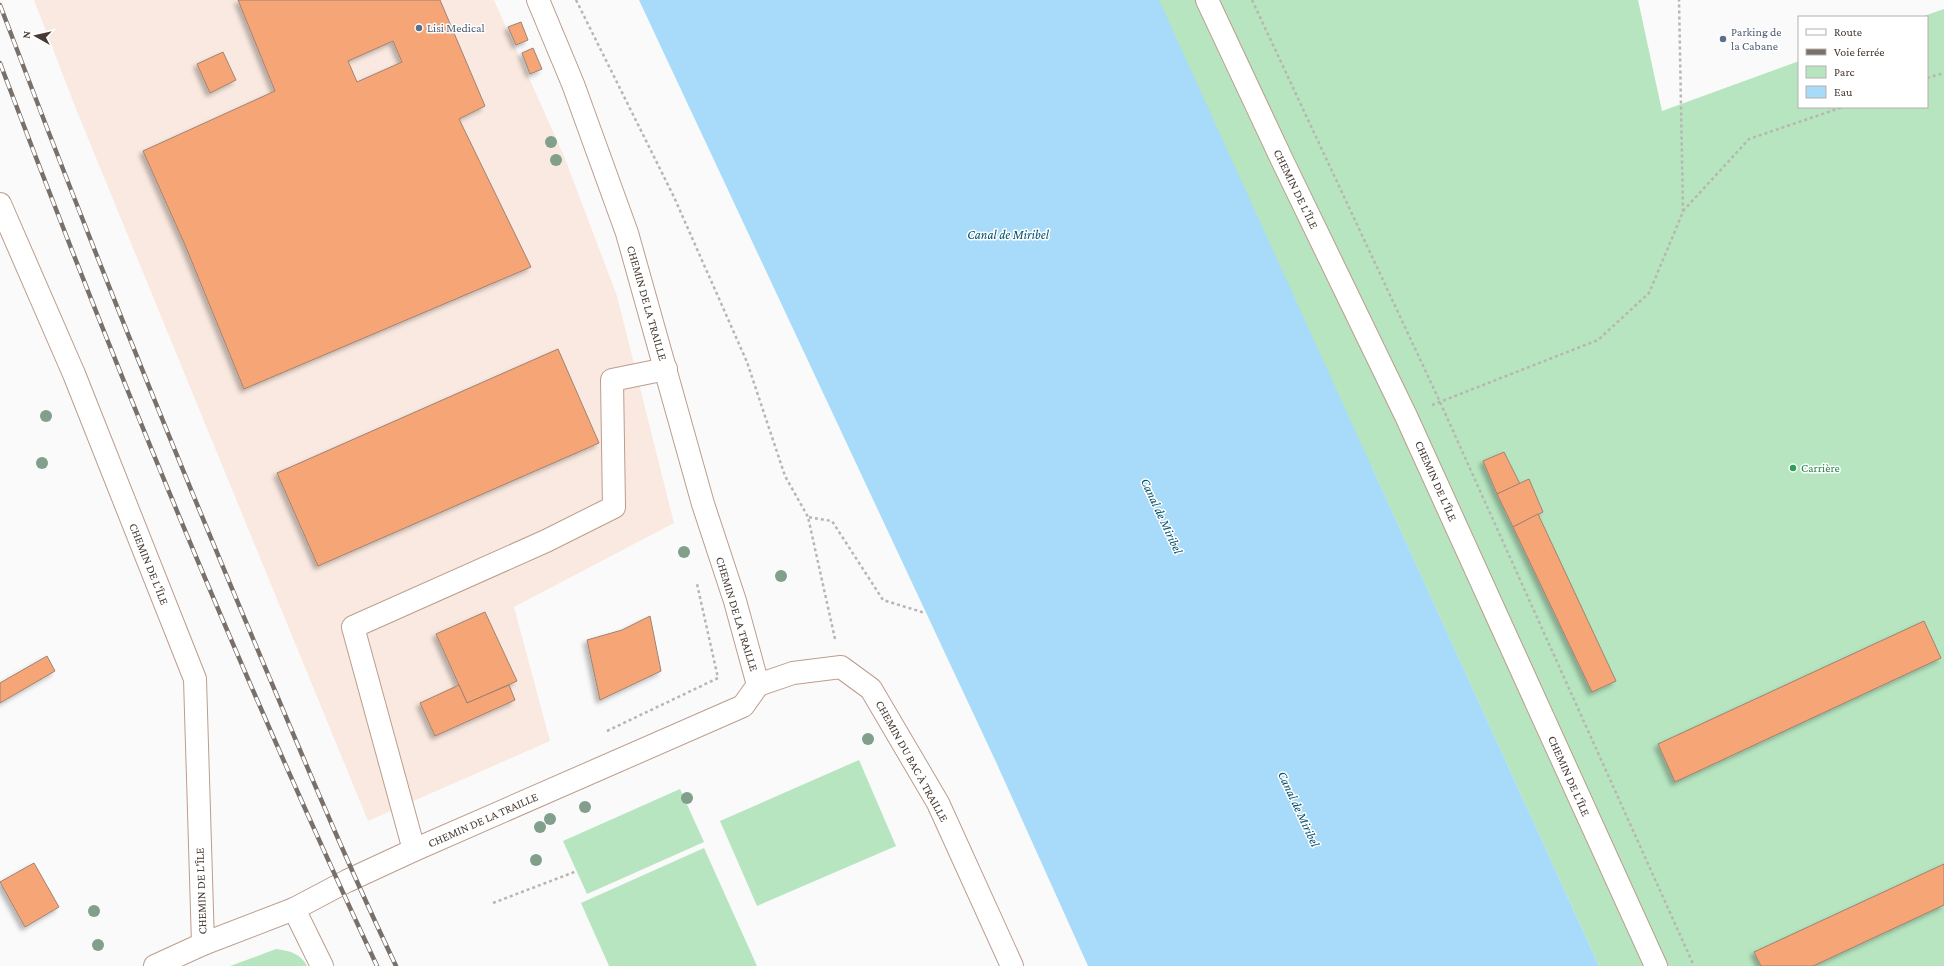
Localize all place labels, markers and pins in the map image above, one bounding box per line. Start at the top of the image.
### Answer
place label: Lisi Medical [427,21,485,35]
marker: Lisi Medical [414,23,424,33]
place label: Parking de la Cabane [1731,25,1782,53]
marker: Parking de la Cabane [1718,34,1728,44]
place label: Carrière [1801,461,1840,475]
marker: Carrière [1788,463,1798,473]

